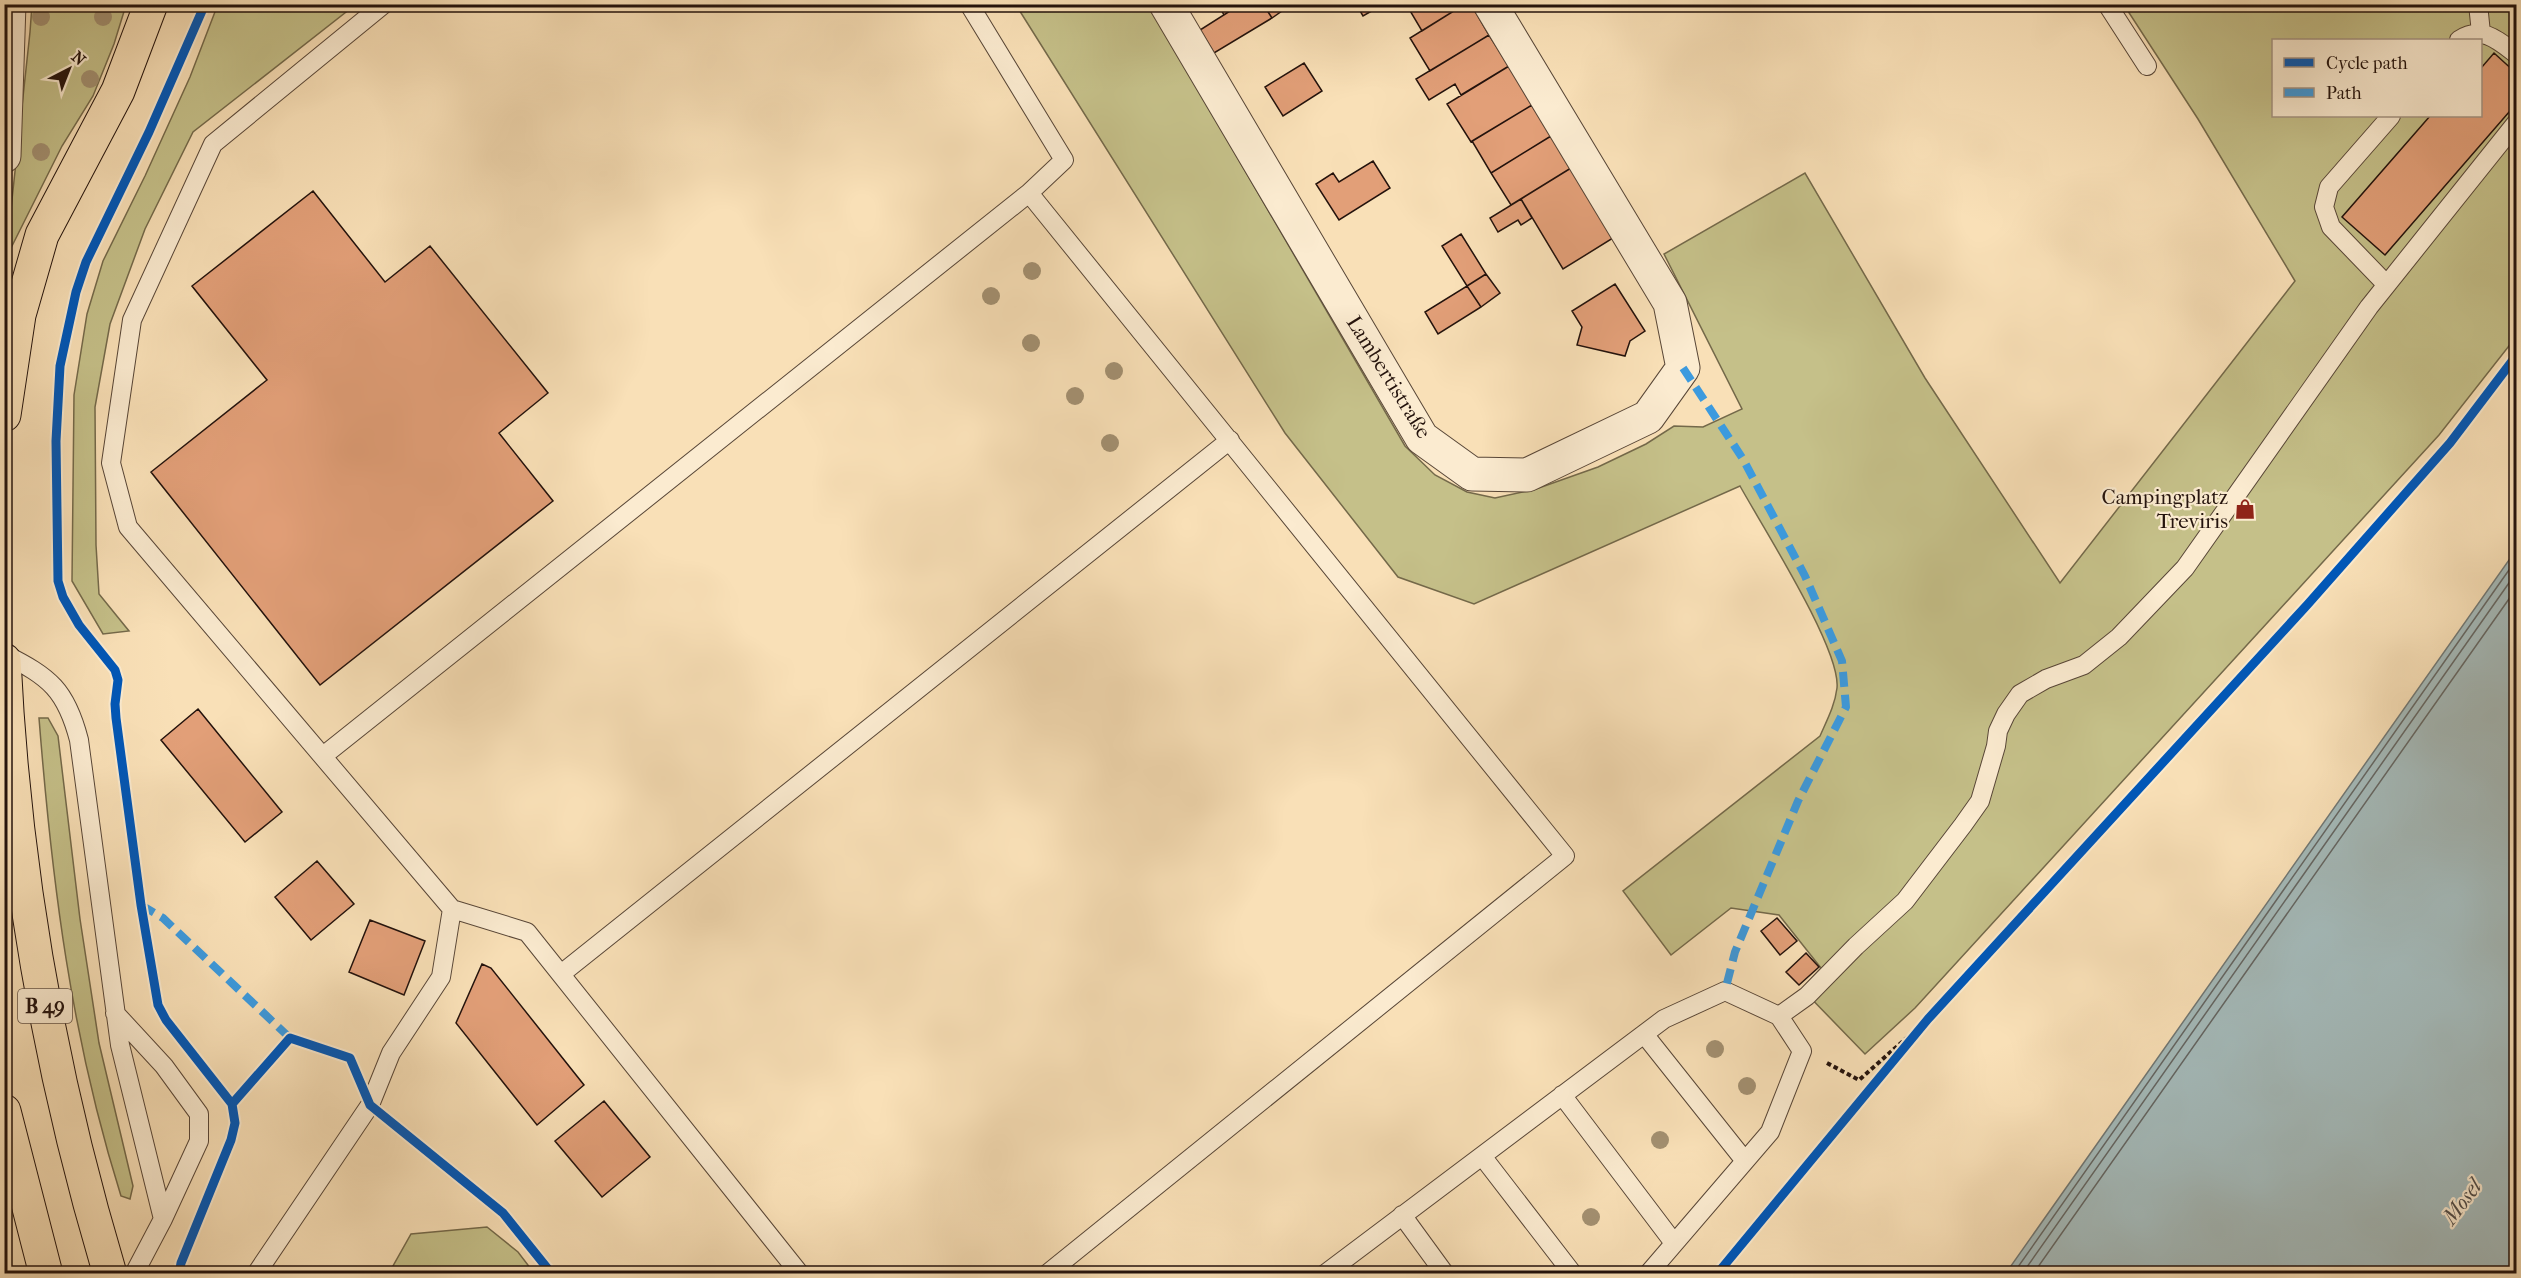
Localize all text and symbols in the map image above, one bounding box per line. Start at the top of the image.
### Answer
north arrow [39,39,99,99]
legend [2272,39,2482,117]
text: N [68,47,90,70]
text: Cycle path [2326,53,2407,74]
text: Path [2326,83,2362,104]
street label: Lambertistraße [1342,311,1436,443]
place label: Campingplatz Treviris [2102,485,2228,533]
shop icon: Campingplatz Treviris [2233,497,2257,521]
road number: B 49 [18,989,72,1023]
water label: Mosel [2436,1172,2489,1231]

